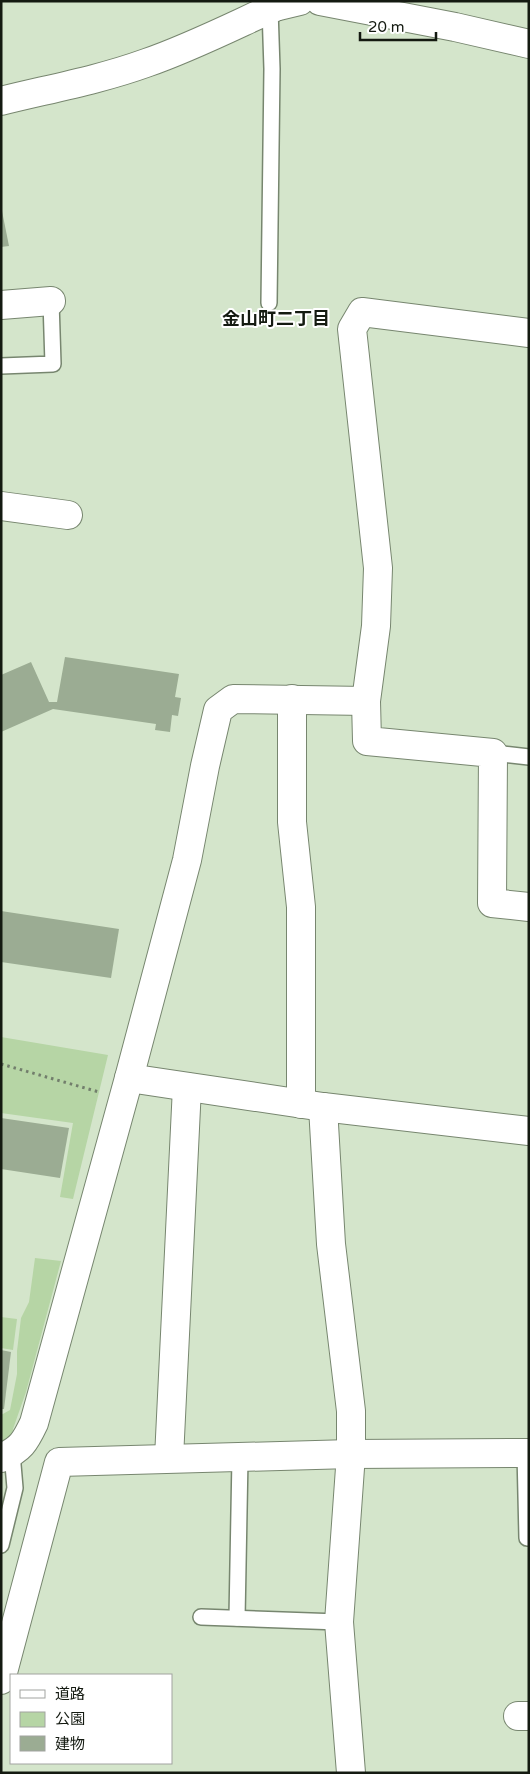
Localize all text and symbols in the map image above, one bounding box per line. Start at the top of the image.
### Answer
scale bar [360,10,436,42]
text: 20 m [368,18,405,36]
district label: 金山町二丁目 [222,308,330,330]
legend [10,1674,172,1764]
text: 道路 [55,1685,85,1703]
text: 公園 [55,1710,85,1728]
text: 建物 [55,1735,85,1753]

